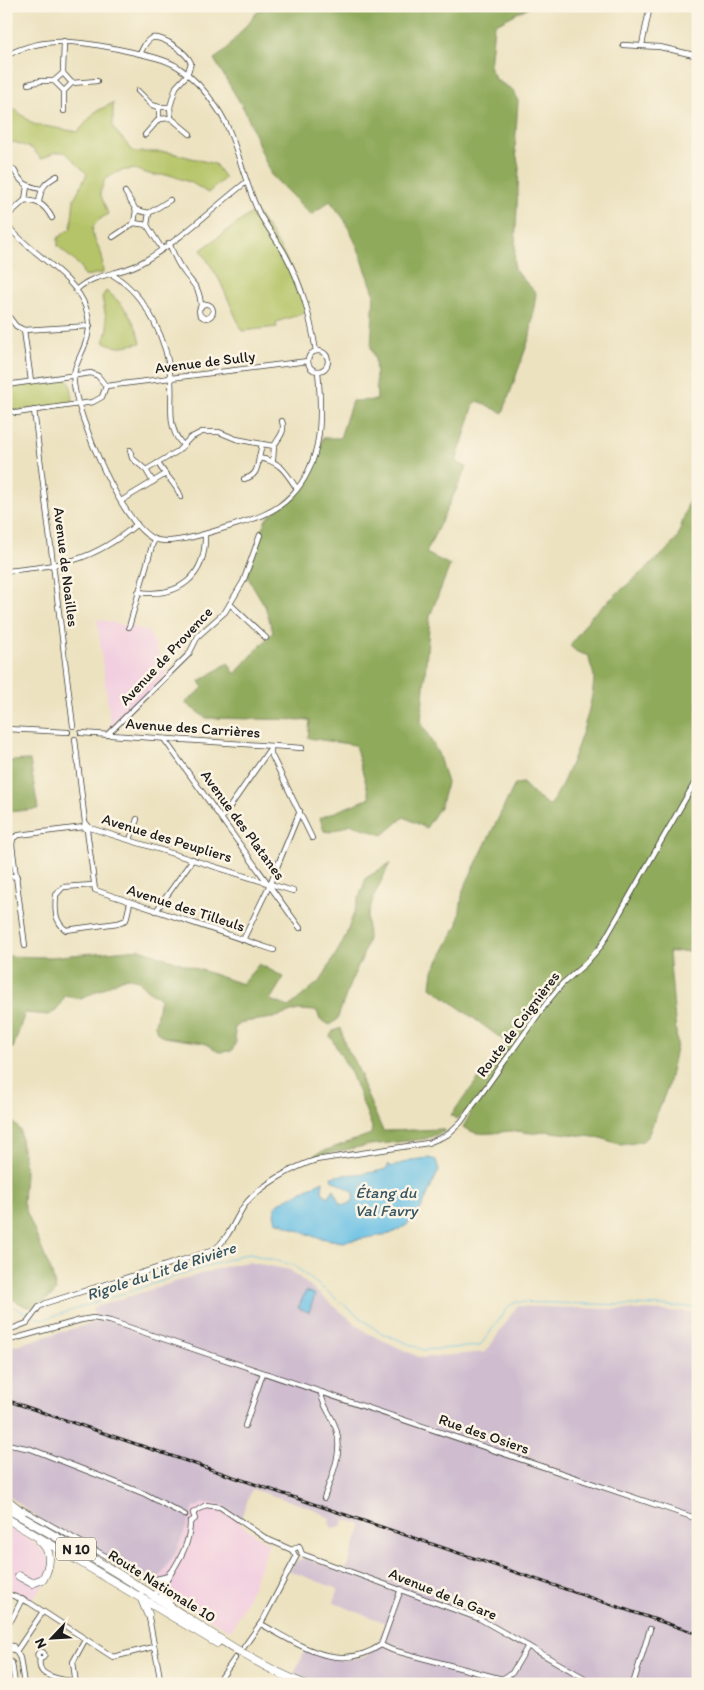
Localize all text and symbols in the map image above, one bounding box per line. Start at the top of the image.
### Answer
street label: Avenue de Sully [154,347,256,377]
street label: Avenue de Noailles [50,506,82,628]
street label: Avenue de Provence [116,603,216,709]
street label: Avenue des Carrières [125,714,261,742]
street label: Avenue des Platanes [197,766,289,884]
street label: Avenue des Peupliers [100,810,234,866]
street label: Avenue des Tilleuls [125,880,247,936]
street label: Route de Coignières [472,968,564,1080]
water label: Étang du Val Favry [355,1183,419,1220]
water label: Rigole du Lit de Rivière [84,1238,239,1304]
street label: Rue des Osiers [436,1410,532,1458]
road number: N 10 [56,1538,96,1560]
street label: Route Nationale 10 [105,1546,219,1626]
street label: Avenue de la Gare [386,1564,500,1624]
north arrow [28,1612,78,1662]
text: N [31,1635,50,1651]

